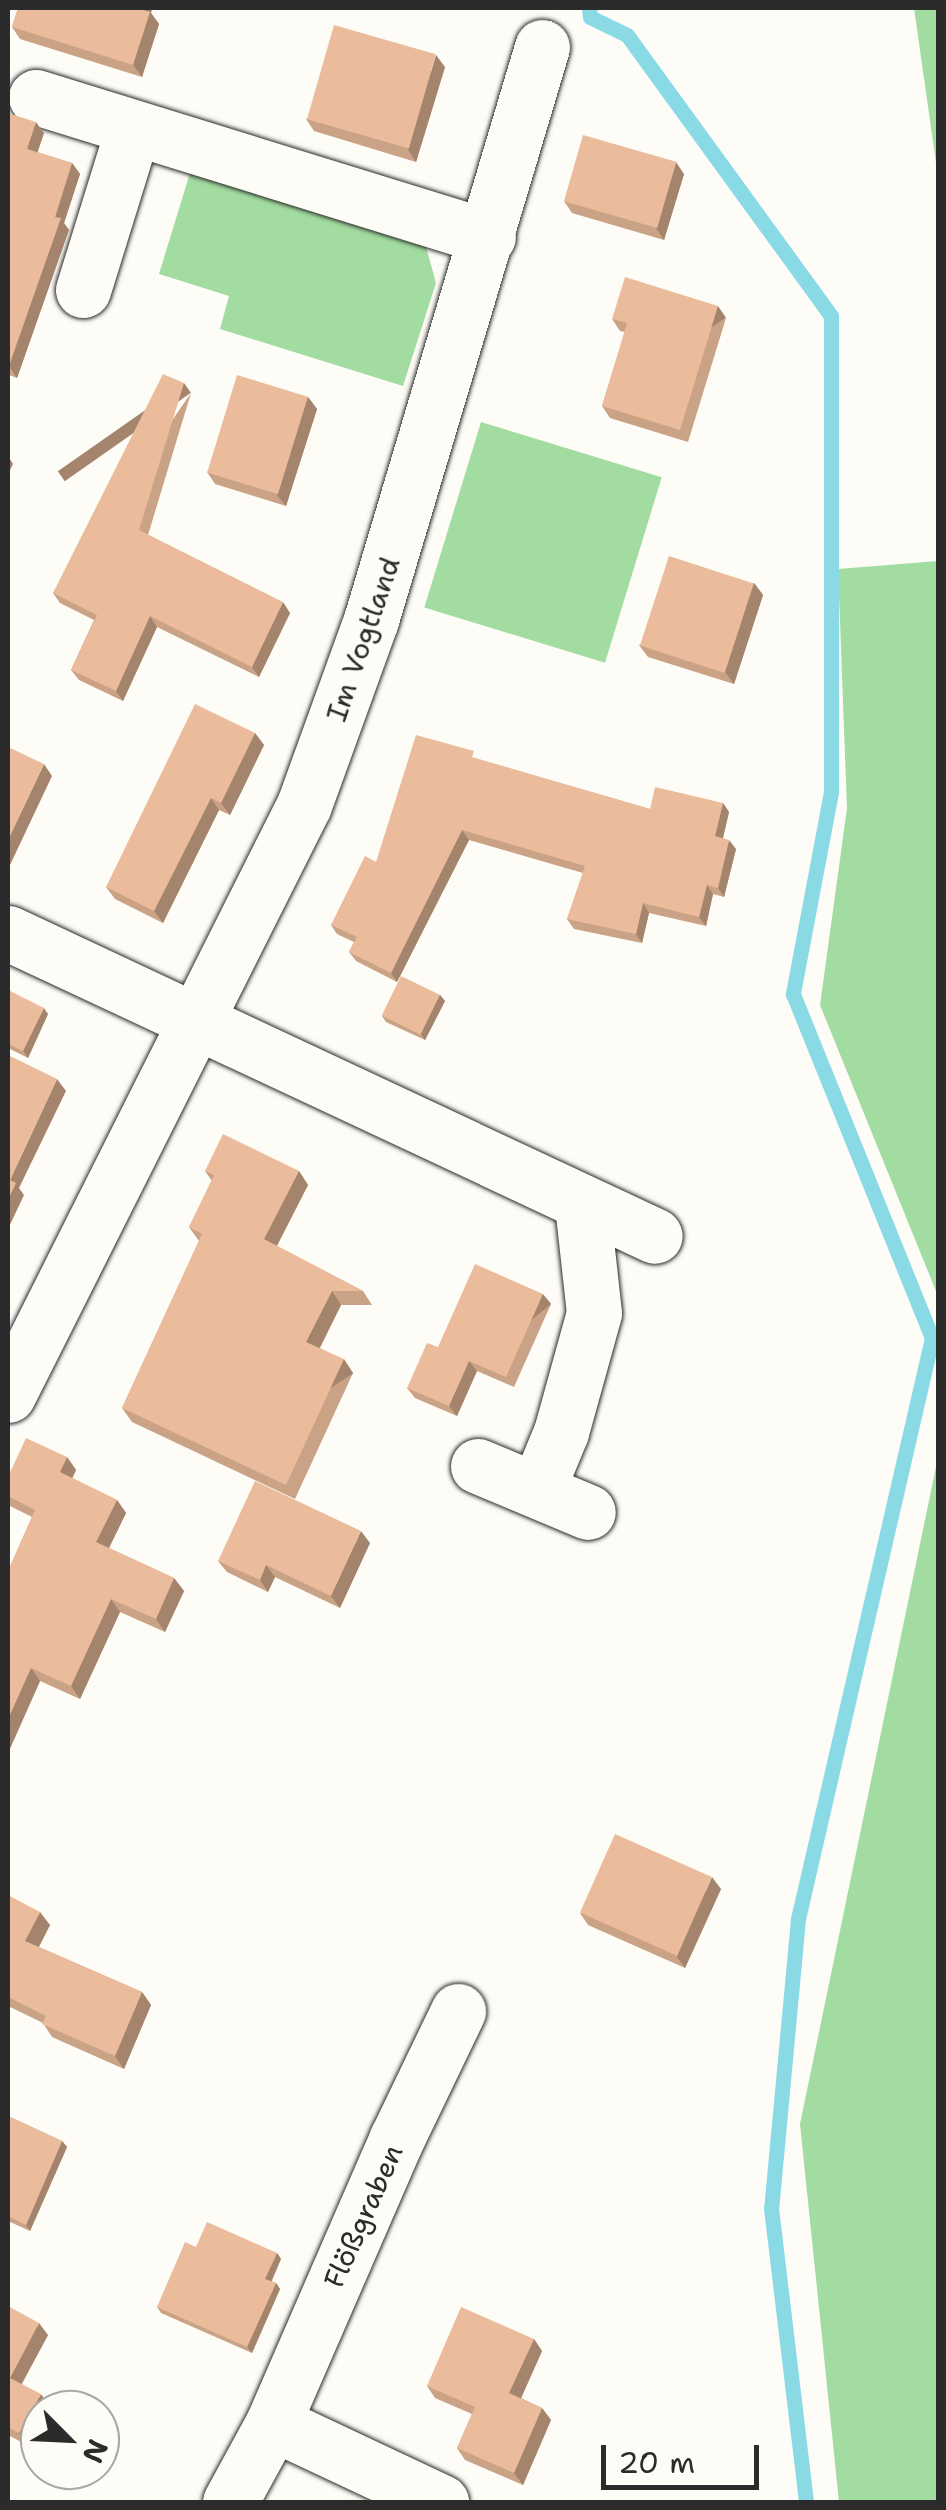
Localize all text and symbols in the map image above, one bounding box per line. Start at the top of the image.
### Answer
street label: Im Vogtland [319,552,407,726]
street label: Flößgraben [316,2139,410,2293]
north arrow [20,2390,120,2490]
scale bar [606,2425,764,2487]
text: N [74,2434,117,2469]
text: 20 m [618,2442,695,2483]

